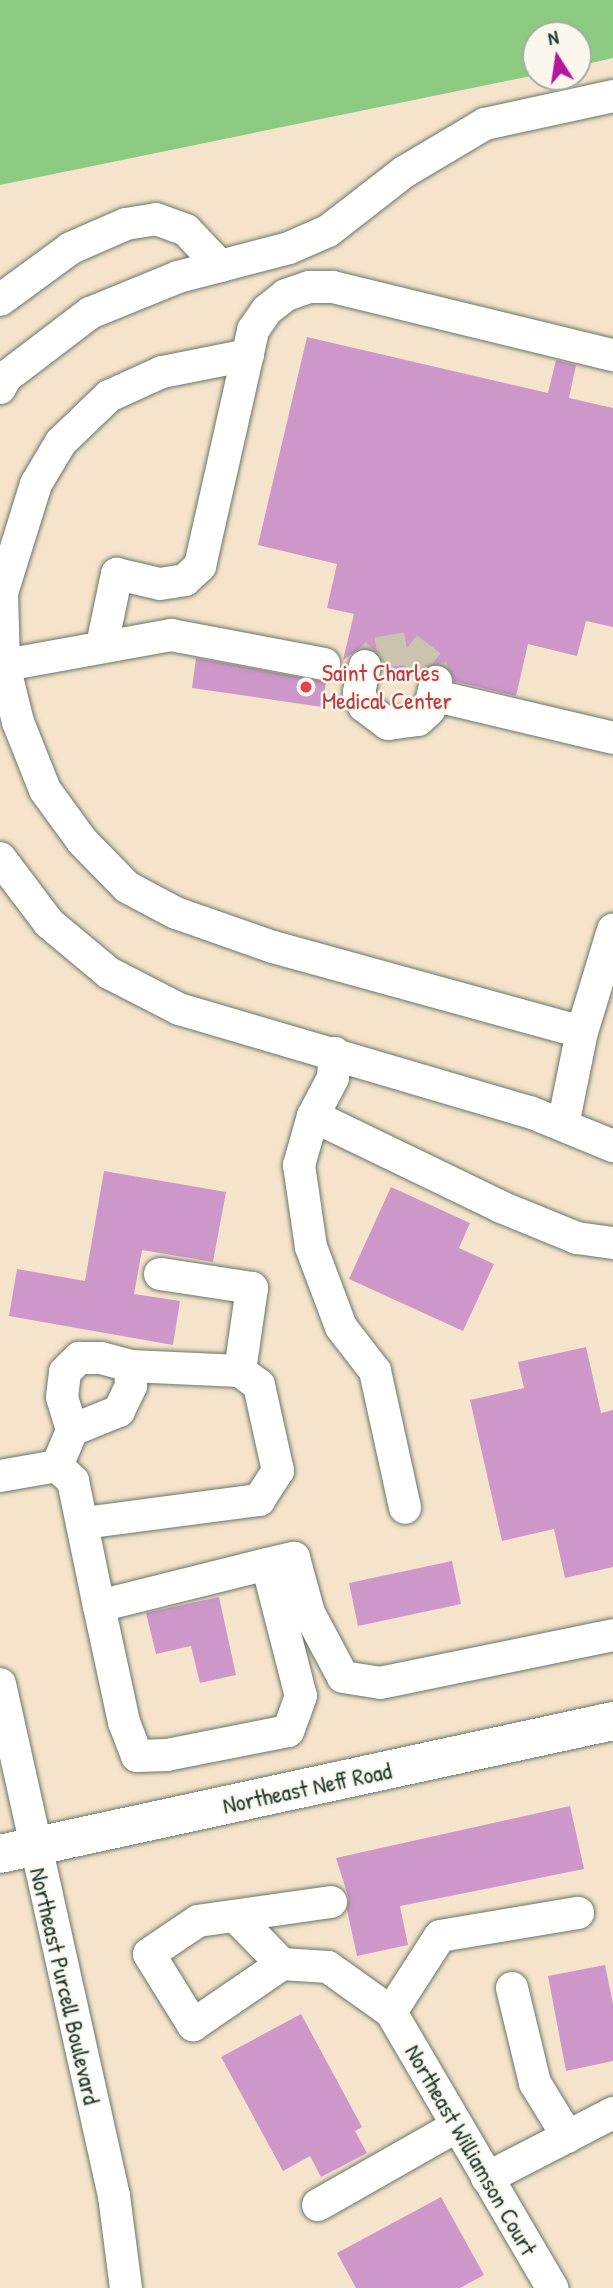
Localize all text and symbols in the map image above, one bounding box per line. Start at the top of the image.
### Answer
north arrow [522,21,592,91]
text: N [545,24,561,51]
place label: Saint Charles Medical Center [322,659,452,715]
marker: Saint Charles Medical Center [296,677,316,697]
street label: Northeast Neff Road [220,1756,394,1820]
street label: Northeast Purcell Boulevard [24,1865,106,2107]
street label: Northeast Williamson Court [399,2039,543,2261]

